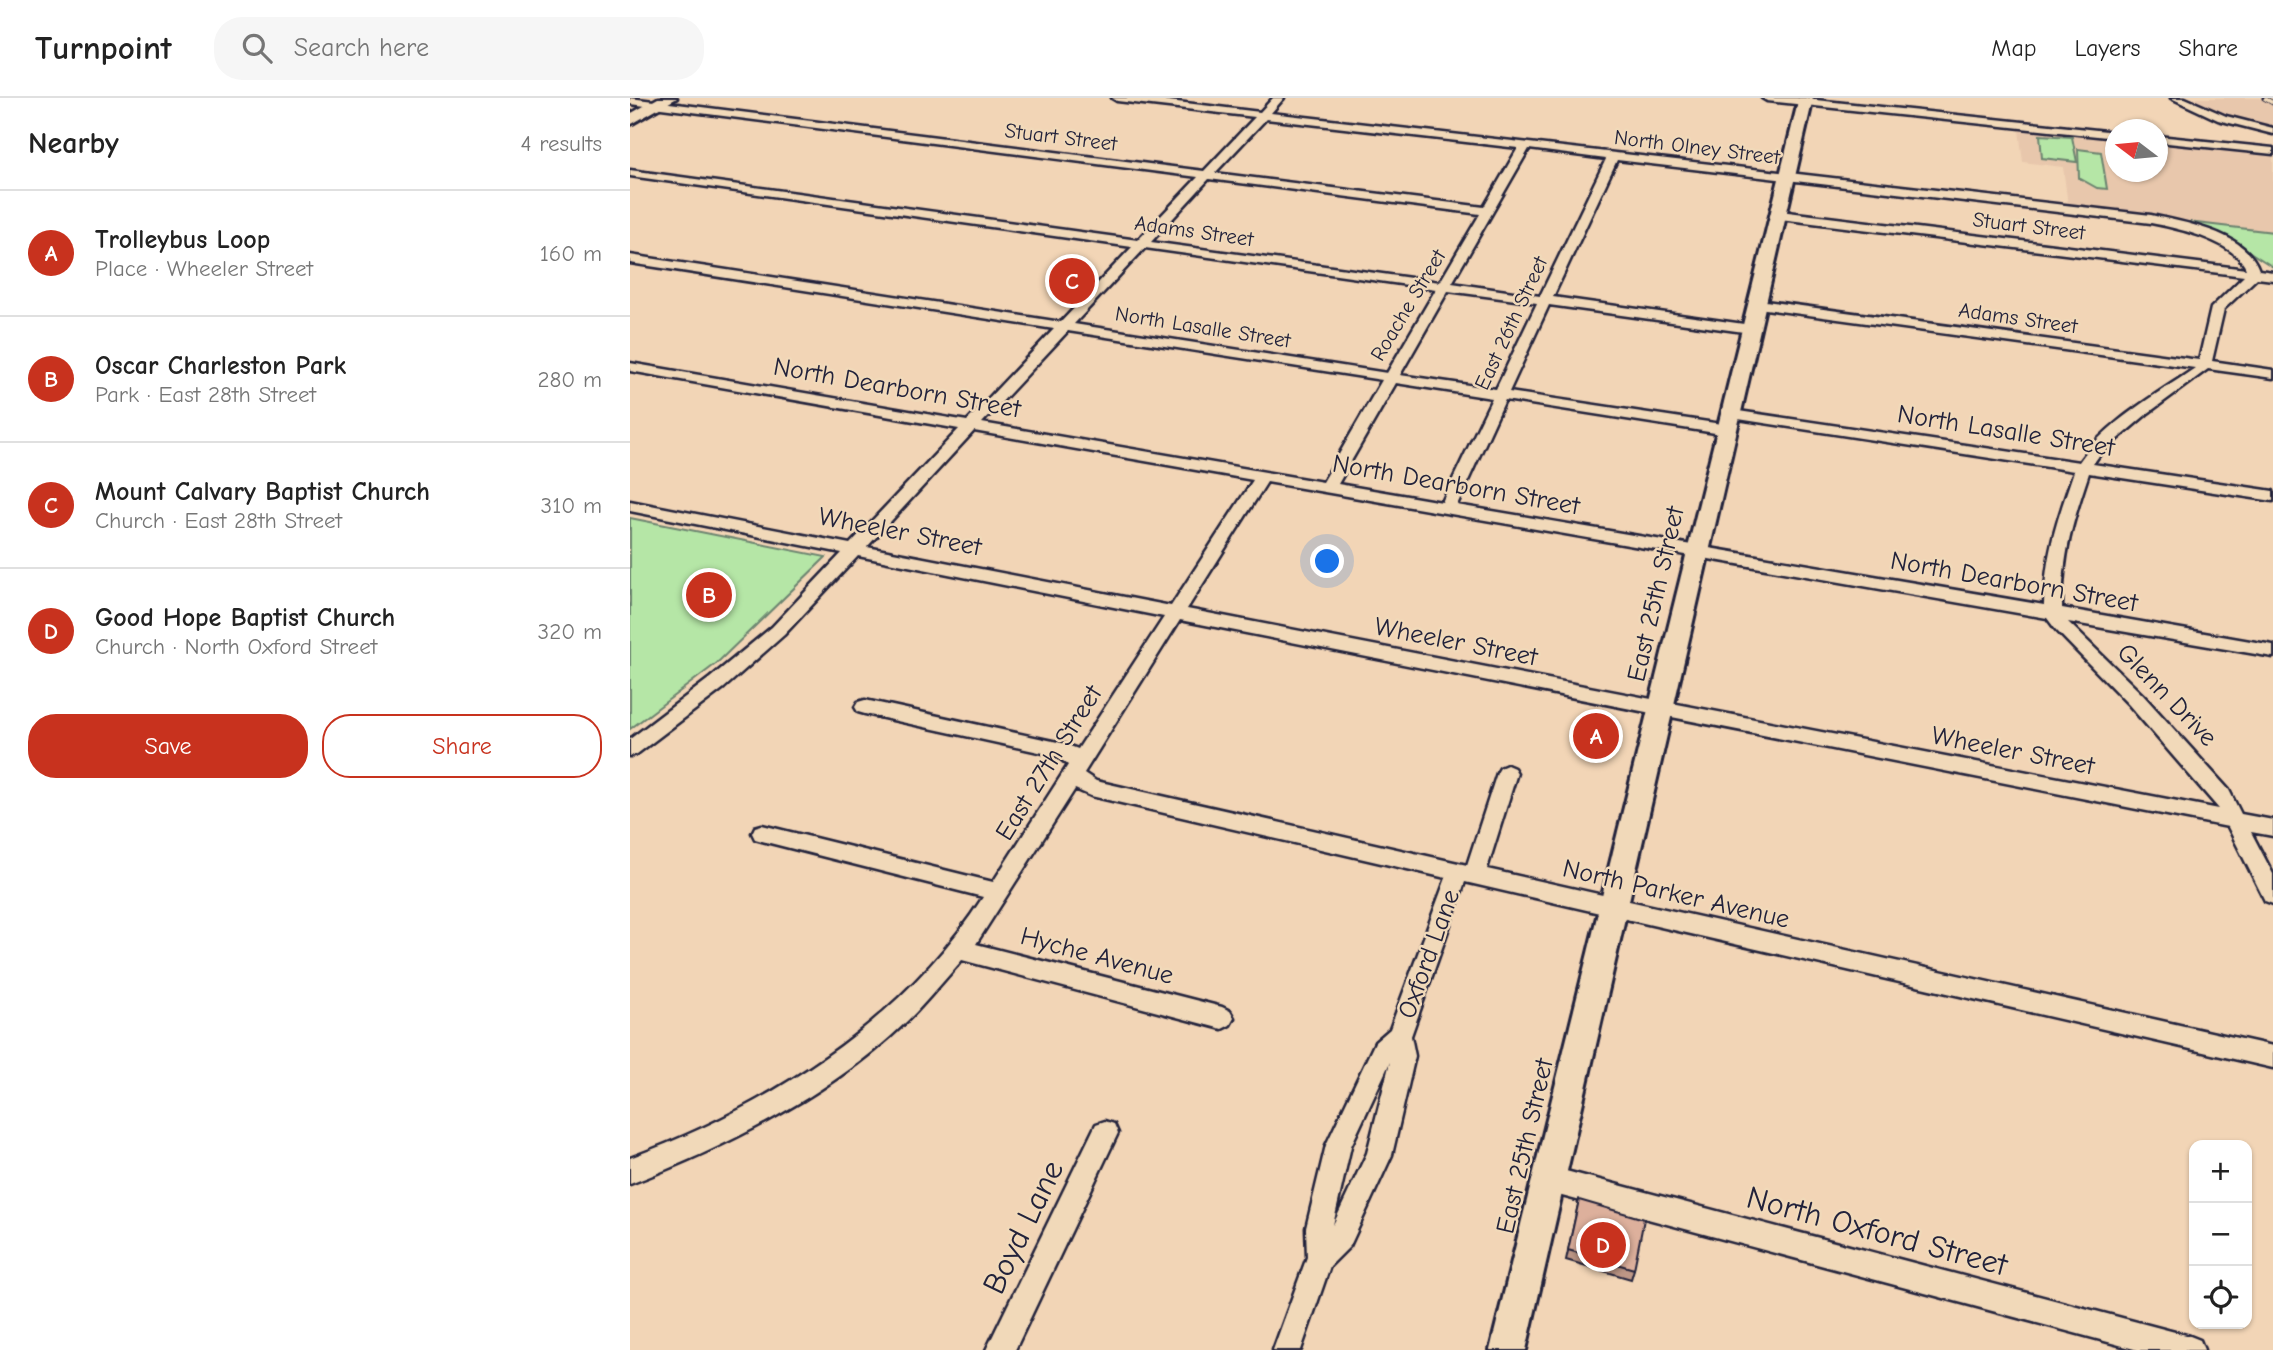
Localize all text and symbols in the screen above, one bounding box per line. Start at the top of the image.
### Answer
search box [214,17,704,80]
text: Turnpoint [35,29,172,67]
icon: search [238,29,276,67]
text: Search here [294,33,429,63]
text: Map [1991,34,2037,62]
text: Layers [2075,34,2140,62]
text: Share [2178,34,2238,62]
street label: Stuart Street [1003,118,1120,156]
north arrow [2105,119,2168,182]
street label: North Olney Street [1613,125,1782,169]
text: Nearby [28,126,119,161]
text: 4 results [520,130,602,157]
street label: Stuart Street [1971,207,2088,245]
street label: Adams Street [1133,211,1256,251]
text: Trolleybus Loop [95,225,270,255]
text: A [45,240,57,267]
text: 160 m [540,240,602,267]
street label: Roache Street [1365,244,1451,365]
street label: East 26th Street [1470,252,1553,394]
text: Place · Wheeler Street [95,255,313,282]
pin: C [1049,255,1095,307]
street label: Adams Street [1957,298,2080,338]
street label: North Lasalle Street [1114,301,1293,353]
text: Oscar Charleston Park [95,351,346,381]
street label: North Dearborn Street [771,351,1024,425]
text: B [44,366,58,393]
text: 280 m [537,366,602,393]
text: Park · East 28th Street [95,381,316,408]
street label: North Lasalle Street [1895,399,2118,463]
street label: North Dearborn Street [1330,448,1583,522]
text: Mount Calvary Baptist Church [95,477,430,507]
text: C [44,492,58,519]
text: 310 m [541,492,602,519]
street label: Wheeler Street [816,501,986,563]
street label: East 25th Street [1621,502,1691,685]
text: Church · East 28th Street [95,507,342,534]
your location [1310,544,1344,578]
street label: North Dearborn Street [1888,545,2141,619]
pin: B [686,569,732,621]
text: Good Hope Baptist Church [95,603,395,633]
street label: Wheeler Street [1372,611,1542,673]
text: D [44,618,58,645]
text: 320 m [538,618,602,645]
text: Church · North Oxford Street [95,633,377,660]
street label: Glenn Drive [2111,638,2223,752]
street label: East 27th Street [989,679,1109,846]
pin: A [1573,710,1619,762]
button: Save [28,714,308,778]
button: Share [322,714,602,778]
street label: Wheeler Street [1929,720,2099,782]
street label: North Parker Avenue [1560,853,1792,935]
street label: Oxford Lane [1392,885,1466,1023]
street label: Hyche Avenue [1017,921,1177,991]
street label: East 25th Street [1490,1054,1560,1237]
map controls [2189,1140,2252,1329]
button: + [2189,1140,2252,1203]
street label: Boyd Lane [975,1154,1071,1300]
street label: North Oxford Street [1743,1178,2012,1284]
button: − [2189,1203,2252,1266]
pin: D [1580,1219,1626,1271]
button: locate [2189,1266,2252,1329]

